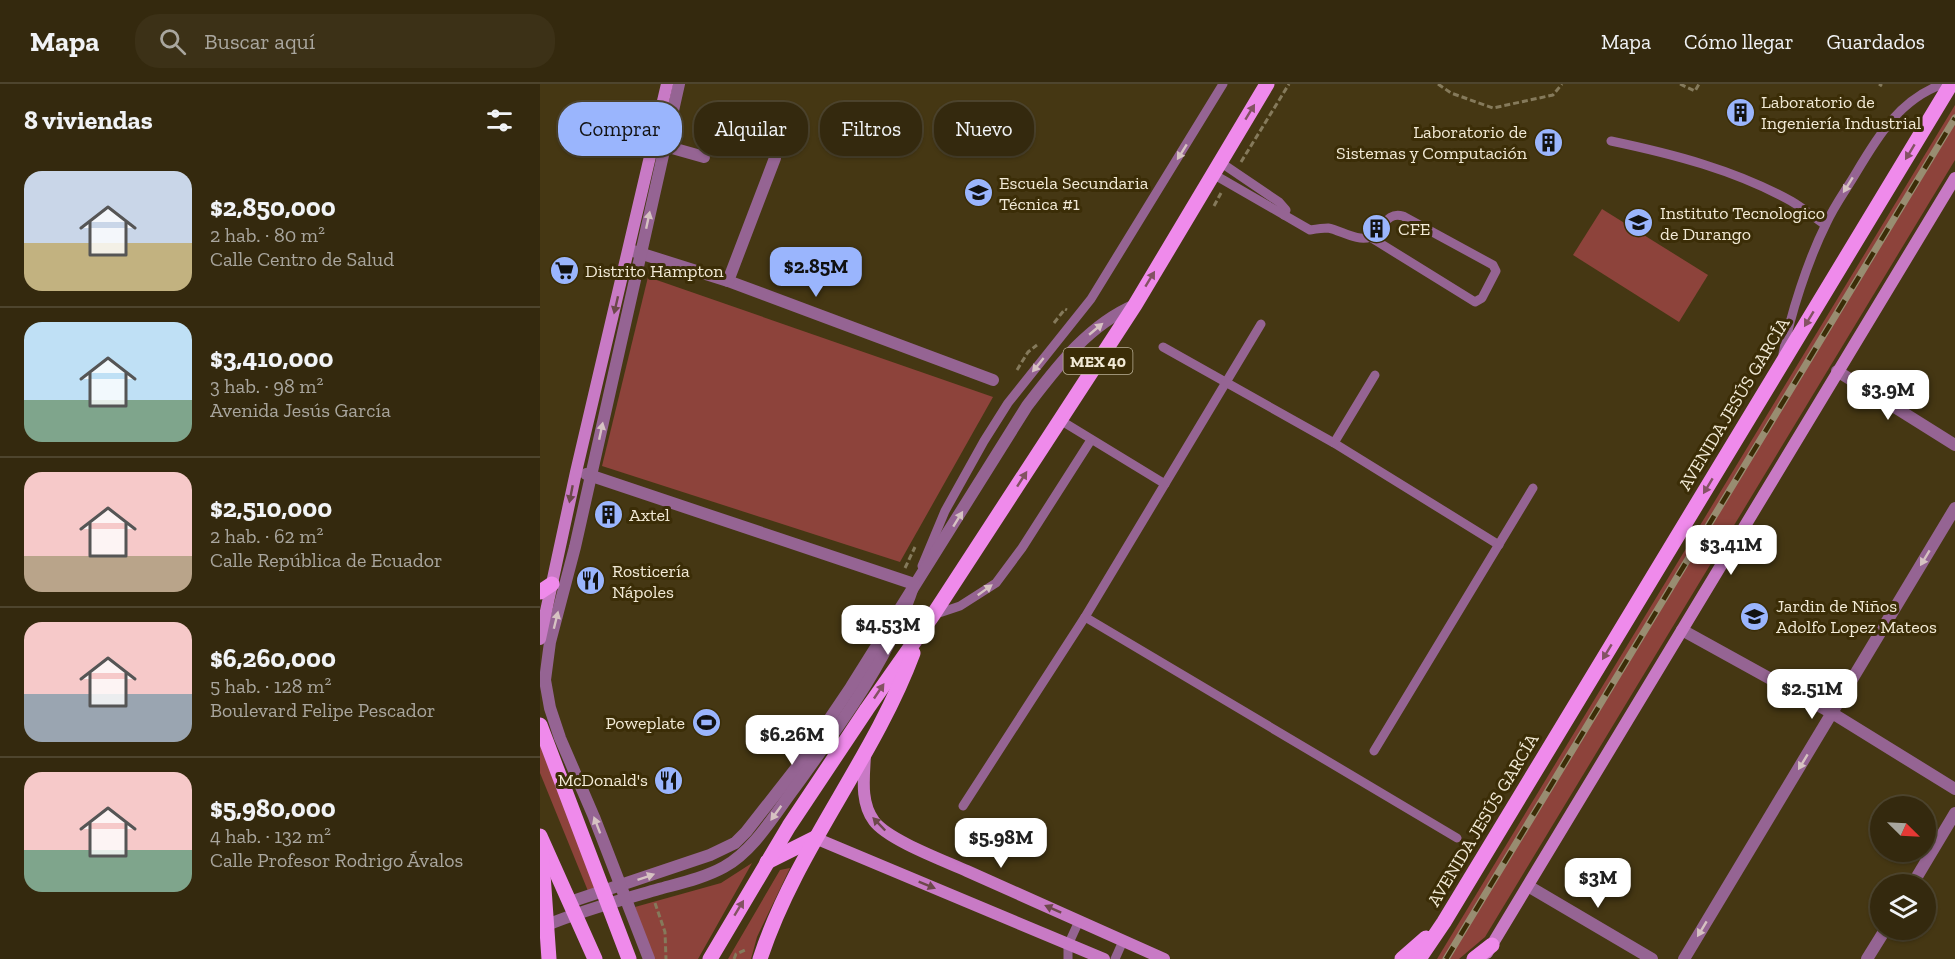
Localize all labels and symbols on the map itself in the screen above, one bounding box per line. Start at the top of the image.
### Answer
place label: Laboratorio de Ingeniería Industrial [1761,91,1922,134]
building icon: Laboratorio de Ingeniería Industrial [1724,96,1756,128]
one-way arrow [1245,104,1256,120]
place label: Laboratorio de Sistemas y Computación [1336,121,1528,164]
building icon: Laboratorio de Sistemas y Computación [1532,126,1564,158]
one-way arrow [1177,144,1188,160]
one-way arrow [1905,144,1915,161]
place label: Escuela Secundaria Técnica #1 [999,172,1149,215]
school or university icon: Escuela Secundaria Técnica #1 [962,177,994,209]
one-way arrow [1843,177,1854,193]
place label: Instituto Tecnologico de Durango [1660,202,1825,245]
school or university icon: Instituto Tecnologico de Durango [1623,207,1655,239]
one-way arrow [644,210,653,229]
building icon: CFE [1361,213,1393,245]
place label: CFE [1398,218,1430,240]
pin: $2.85M [767,247,865,298]
supermarket icon: Distrito Hampton [548,255,580,287]
place label: Distrito Hampton [585,260,724,282]
one-way arrow [1145,270,1155,287]
one-way arrow [610,295,620,314]
one-way arrow [1804,311,1814,328]
street label: AVENIDA JESÚS GARCÍA [1674,313,1795,494]
one-way arrow [1088,322,1104,335]
road number: MEX 40 [1064,348,1132,374]
one-way arrow [1031,357,1044,373]
pin: $3.9M [1846,370,1930,421]
one-way arrow [597,421,606,440]
one-way arrow [1016,471,1027,487]
one-way arrow [1703,478,1713,495]
one-way arrow [566,485,575,504]
building icon: Axtel [592,499,624,531]
place label: Axtel [629,504,670,526]
one-way arrow [952,511,963,527]
pin: $3.41M [1682,525,1780,576]
one-way arrow [1919,550,1930,566]
place label: Rosticería Nápoles [612,560,690,603]
restaurant icon: Rosticería Nápoles [575,565,607,597]
one-way arrow [977,584,993,596]
place label: Jardin de Niños Adolfo Lopez Mateos [1776,595,1937,638]
school or university icon: Jardin de Niños Adolfo Lopez Mateos [1739,600,1771,632]
pin: $4.53M [839,605,937,656]
one-way arrow [552,611,561,629]
one-way arrow [1602,644,1613,660]
pin: $2.51M [1763,669,1861,720]
one-way arrow [873,684,885,700]
sports icon: Poweplate [690,707,722,739]
place label: Poweplate [605,712,685,734]
pin: $6.26M [743,715,841,766]
street label: AVENIDA JESÚS GARCÍA [1423,729,1544,910]
one-way arrow [1797,754,1808,770]
restaurant icon: McDonald's [653,764,685,796]
place label: McDonald's [558,769,648,791]
north arrow [1870,796,1936,862]
one-way arrow [770,804,782,820]
one-way arrow [592,816,602,834]
one-way arrow [872,816,886,831]
pin: $5.98M [952,818,1050,869]
pin: $3M [1569,858,1627,909]
one-way arrow [637,871,655,881]
one-way arrow [919,880,937,890]
one-way arrow [734,900,745,916]
one-way arrow [1044,904,1062,914]
one-way arrow [1697,921,1708,937]

